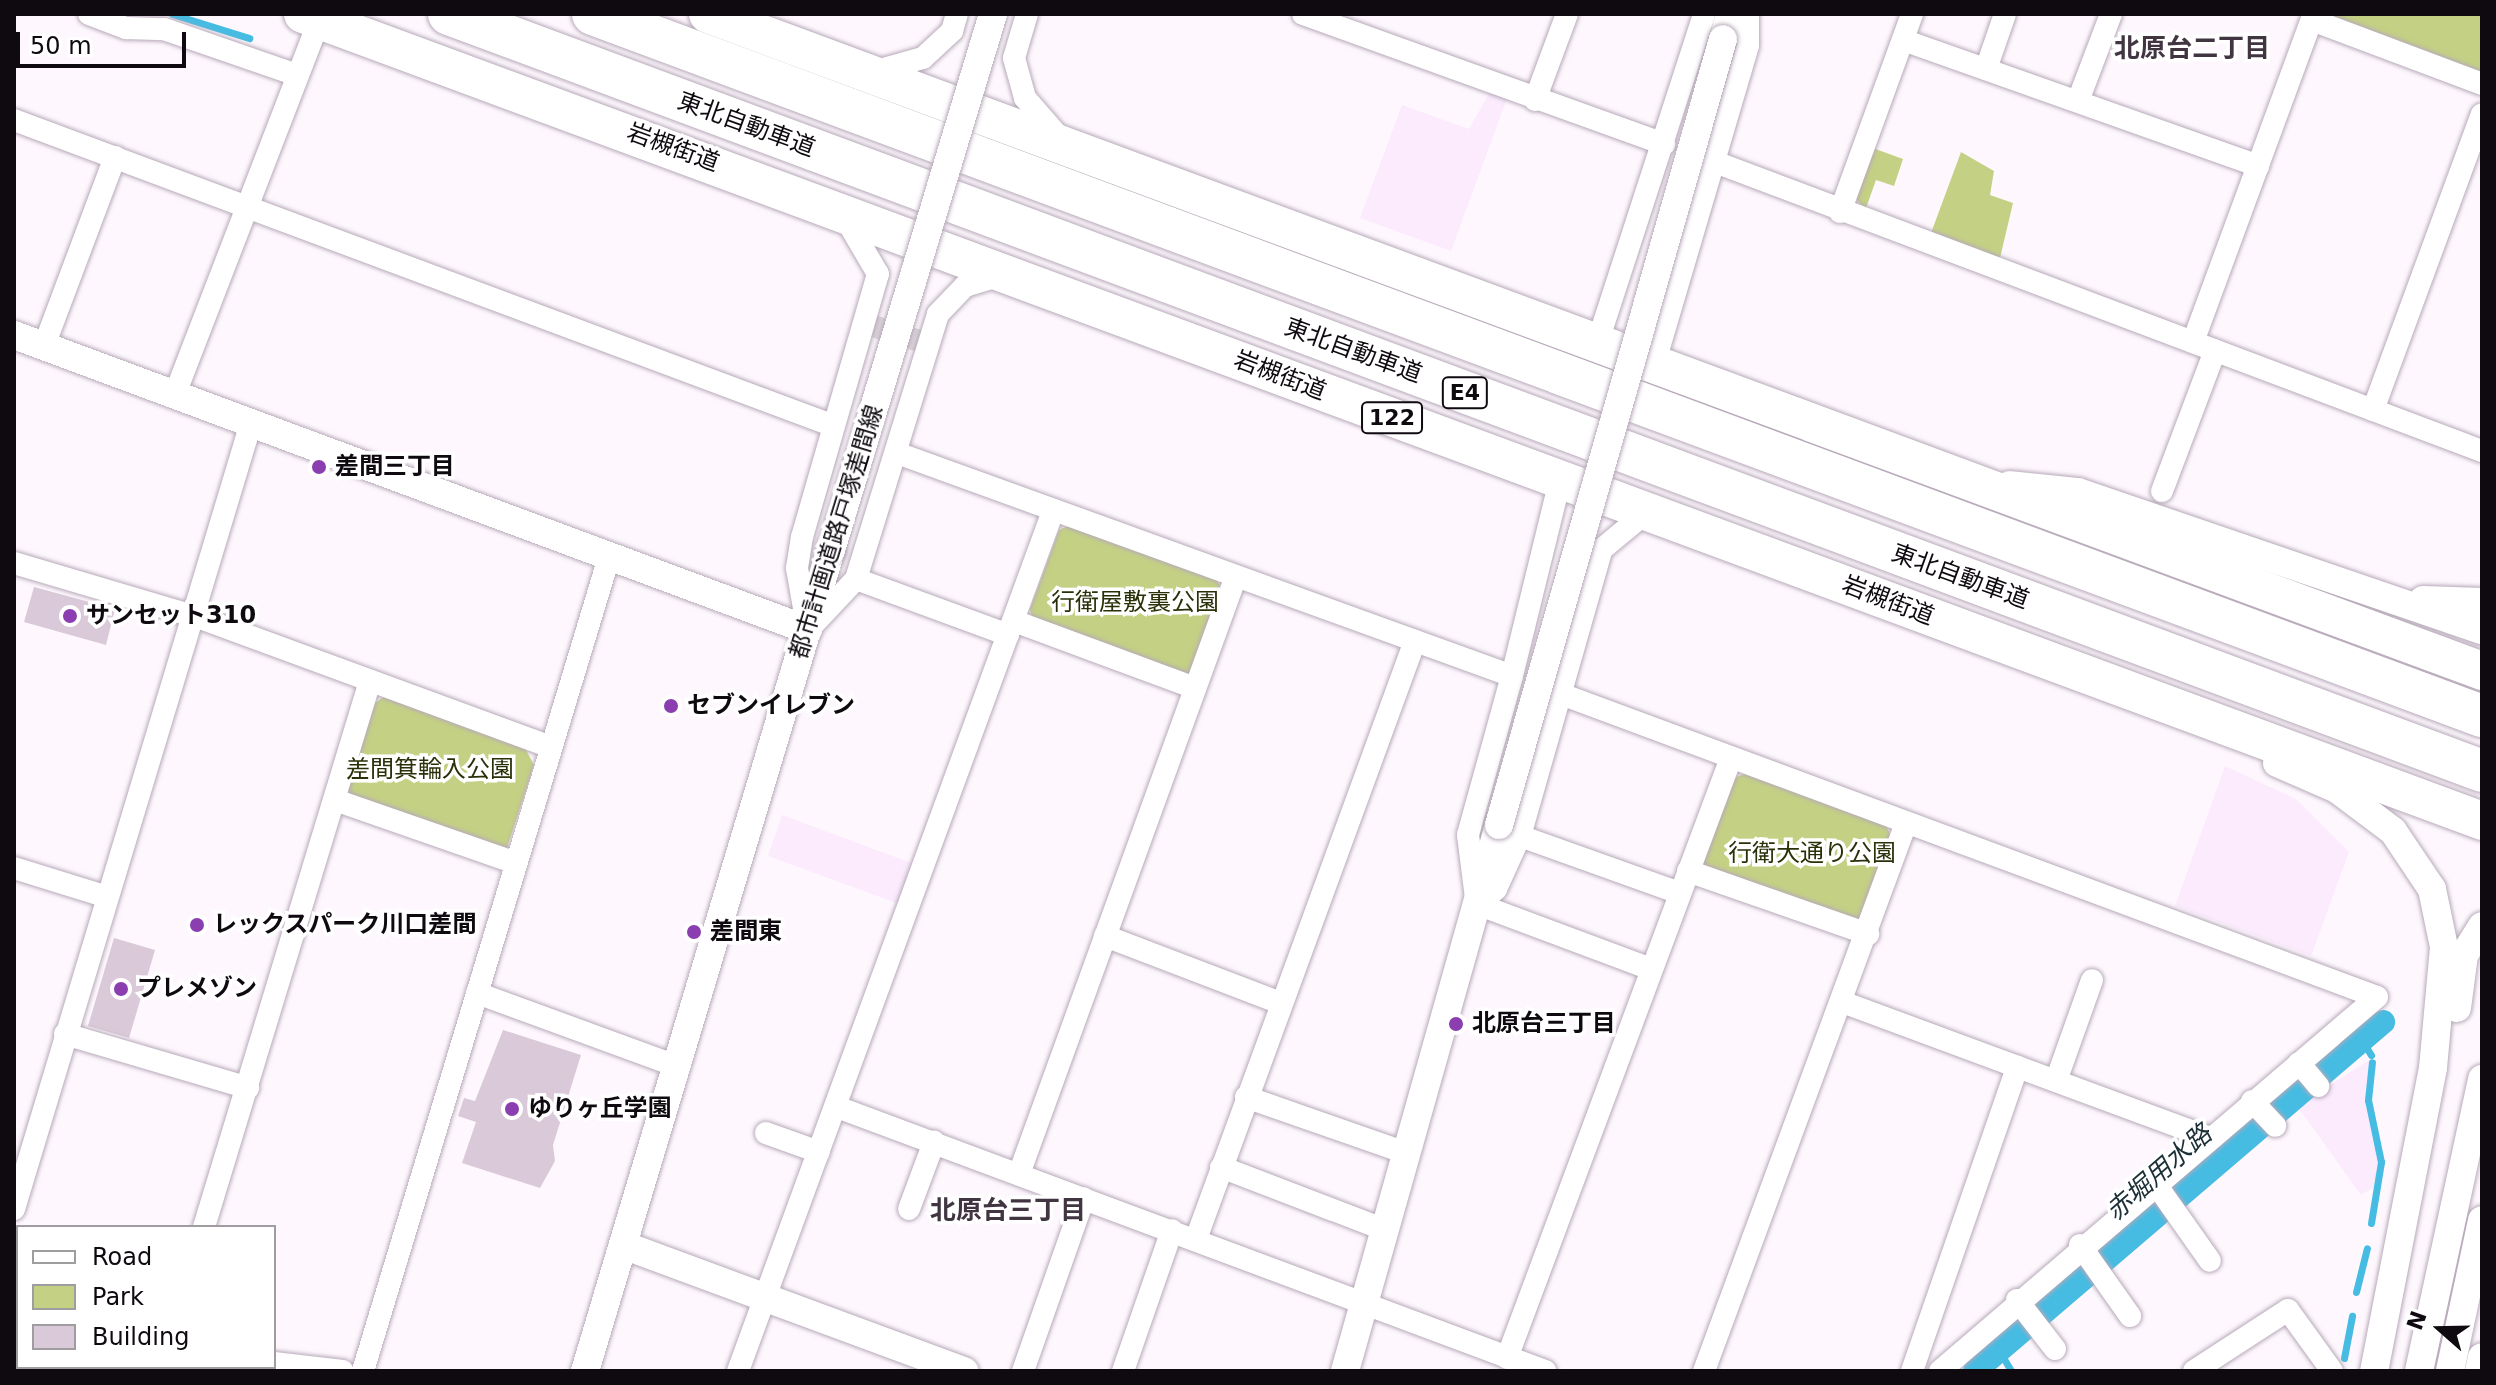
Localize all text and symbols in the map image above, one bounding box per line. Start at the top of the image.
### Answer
scale bar [20,16,190,66]
text: 50 m [30,32,92,60]
district label: 北原台二丁目 [2114,33,2270,65]
street label: 東北自動車道 [673,87,819,163]
street label: 岩槻街道 [623,118,723,178]
street label: 東北自動車道 [1280,313,1426,389]
street label: 岩槻街道 [1230,345,1330,407]
road number: E4 [1441,375,1489,411]
road number: 122 [1360,400,1424,436]
street label: 都市計画道路戸塚差間線 [785,402,889,662]
place label: 差間三丁目 [335,453,455,481]
marker: 差間三丁目 [310,458,328,476]
street label: 東北自動車道 [1887,539,2033,615]
street label: 岩槻街道 [1838,570,1938,632]
park label: 行衛屋敷裏公園 [1051,589,1219,617]
place label: サンセット310 [86,602,256,630]
marker: サンセット310 [61,607,79,625]
place label: セブンイレブン [687,692,855,720]
marker: セブンイレブン [662,697,680,715]
park label: 差間箕輪入公園 [346,756,514,784]
park label: 行衛大通り公園 [1728,840,1896,868]
place label: レックスパーク川口差間 [213,911,477,939]
marker: レックスパーク川口差間 [188,916,206,934]
place label: 差間東 [710,918,782,946]
marker: 差間東 [685,923,703,941]
place label: プレメゾン [137,975,257,1003]
marker: プレメゾン [112,980,130,998]
place label: 北原台三丁目 [1472,1010,1616,1038]
marker: 北原台三丁目 [1447,1015,1465,1033]
place label: ゆりヶ丘学園 [528,1095,672,1123]
marker: ゆりヶ丘学園 [503,1100,521,1118]
water label: 赤堀用水路 [2100,1119,2218,1227]
district label: 北原台三丁目 [930,1195,1086,1227]
legend [16,1225,276,1369]
text: Road [92,1243,152,1271]
text: Park [92,1283,144,1311]
north arrow [2400,1289,2480,1369]
text: N [2402,1308,2432,1334]
text: Building [92,1323,189,1351]

